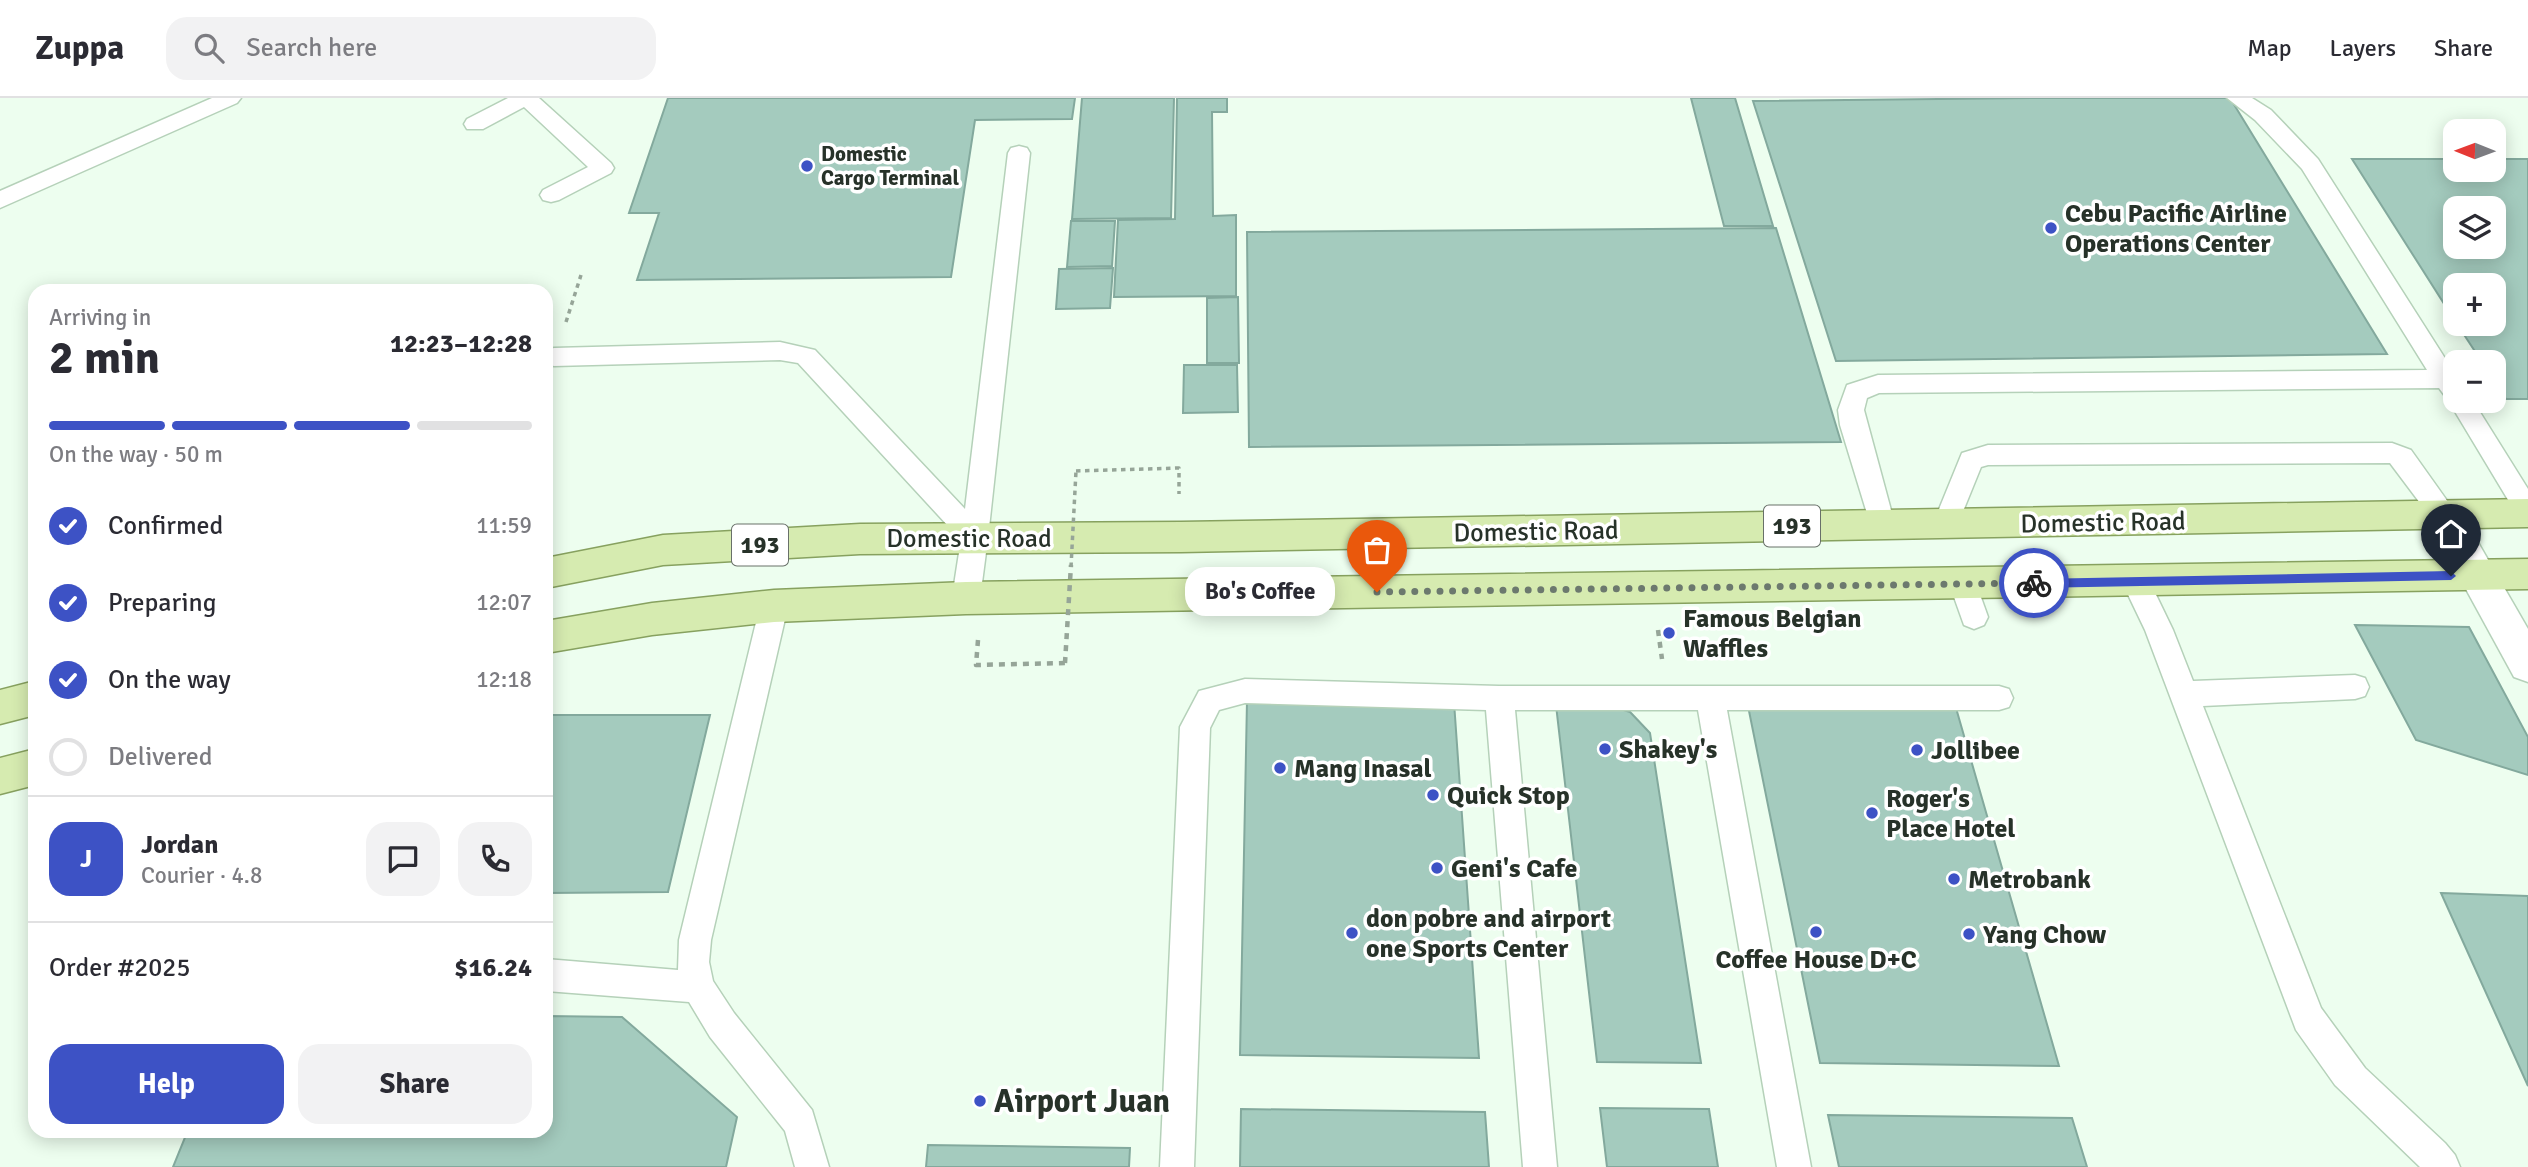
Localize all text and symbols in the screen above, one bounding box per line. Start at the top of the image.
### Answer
search box [166,17,656,80]
text: Zuppa [35,28,124,69]
icon: search [190,29,228,67]
text: Search here [246,32,377,64]
text: Map [2247,33,2292,63]
text: Layers [2330,33,2396,63]
text: Share [2434,33,2493,63]
north arrow [2443,119,2506,182]
map controls [2443,119,2506,413]
place label: Domestic Cargo Terminal [821,141,960,191]
marker: Domestic Cargo Terminal [799,158,815,174]
button: layers [2443,196,2506,259]
place label: Cebu Pacific Airline Operations Center [2065,198,2287,260]
marker: Cebu Pacific Airline Operations Center [2043,220,2059,236]
button: + [2443,273,2506,336]
text: Arriving in [49,303,151,332]
text: 12:23–12:28 [390,328,532,360]
text: 2 min [49,330,160,386]
button: − [2443,350,2506,413]
text: On the way · 50 m [49,440,223,469]
pin [2421,504,2481,576]
road number: 193 [1764,506,1820,546]
street label: Domestic Road [2020,506,2186,540]
icon: check [49,507,87,545]
text: Confirmed [108,510,223,542]
text: 11:59 [476,511,532,540]
street label: Domestic Road [1453,515,1619,549]
icon: home [2432,515,2470,553]
pin [1347,520,1407,592]
street label: Domestic Road [886,523,1052,555]
road number: 193 [732,524,788,565]
icon: bag [1358,531,1396,569]
courier [1999,548,2069,618]
icon: bike [2015,564,2053,602]
callout: Bo's Coffee [1184,568,1335,616]
text: Bo's Coffee [1205,577,1315,606]
icon: check [49,584,87,622]
text: Preparing [108,587,216,619]
text: 12:07 [476,588,532,617]
place label: Famous Belgian Waffles [1683,603,1861,665]
marker: Famous Belgian Waffles [1661,625,1677,641]
icon: check [49,661,87,699]
text: On the way [108,664,231,696]
text: 12:18 [476,665,532,694]
place label: Shakey's [1619,734,1717,766]
place label: Jollibee [1931,735,2020,767]
text: Delivered [108,741,213,773]
marker: Shakey's [1597,741,1613,757]
marker: Jollibee [1909,742,1925,758]
place label: Mang Inasal [1294,753,1432,785]
marker: Mang Inasal [1272,760,1288,776]
place label: Quick Stop [1447,780,1570,812]
place label: Roger's Place Hotel [1886,783,2016,845]
marker: Quick Stop [1425,787,1441,803]
marker: Roger's Place Hotel [1864,805,1880,821]
button: chat [366,822,440,896]
button: phone [458,822,532,896]
text: Jordan [141,829,218,861]
text: J [80,843,92,875]
place label: Geni's Cafe [1451,853,1578,885]
marker: Geni's Cafe [1429,860,1445,876]
text: Courier · 4.8 [141,861,262,890]
place label: Metrobank [1968,864,2091,896]
marker: Metrobank [1946,871,1962,887]
place label: don pobre and airport one Sports Center [1366,903,1611,965]
place label: Yang Chow [1982,919,2107,951]
marker: Coffee House D+C [1808,924,1824,940]
marker: don pobre and airport one Sports Center [1344,925,1360,941]
marker: Yang Chow [1961,926,1977,942]
place label: Coffee House D+C [1715,944,1917,976]
text: Order #2025 [49,952,190,984]
text: $16.24 [454,952,532,984]
button: Help [49,1044,284,1124]
button: Share [298,1044,532,1124]
place label: Airport Juan [994,1082,1170,1121]
marker: Airport Juan [972,1093,988,1109]

